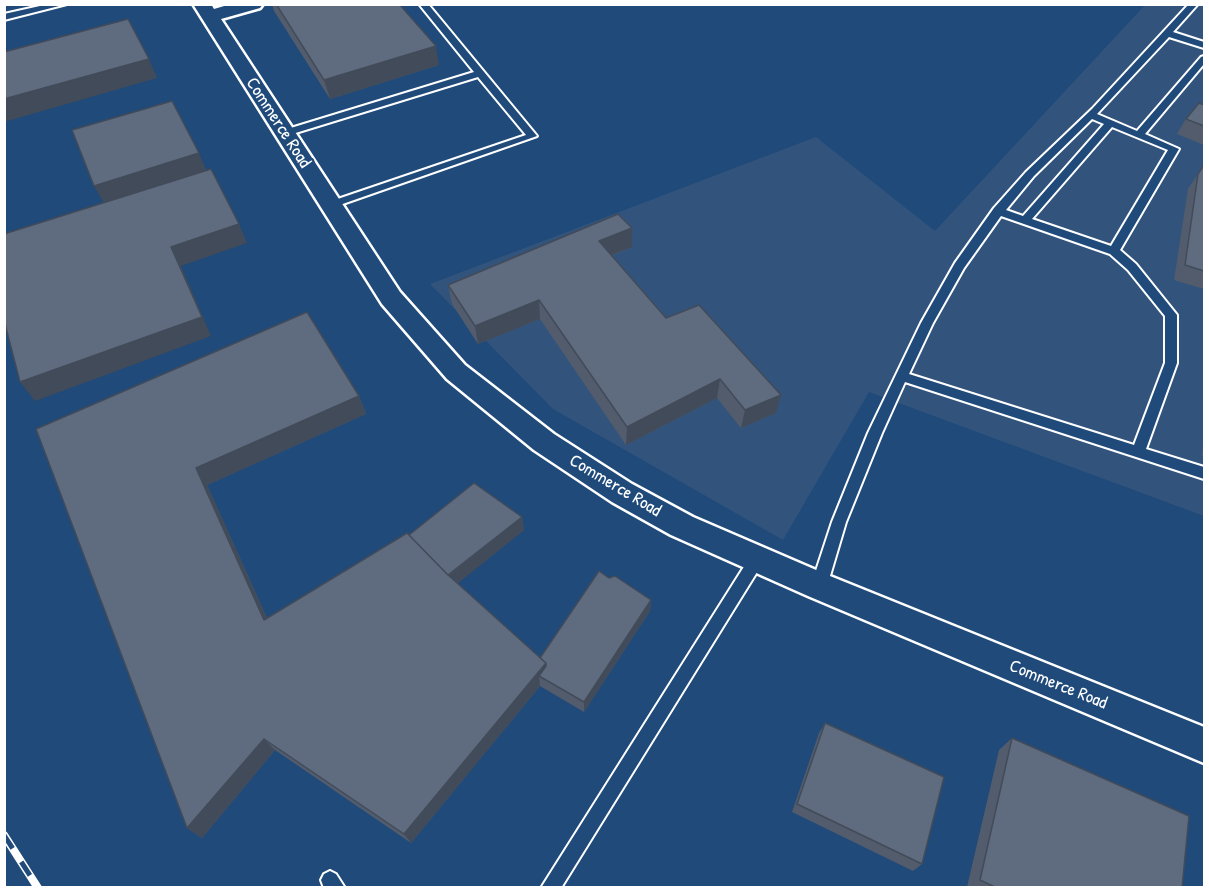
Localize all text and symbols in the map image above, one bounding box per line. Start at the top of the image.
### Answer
street label: Commerce Road [241,74,315,172]
street label: Commerce Road [565,450,665,522]
street label: Commerce Road [1006,656,1110,714]

